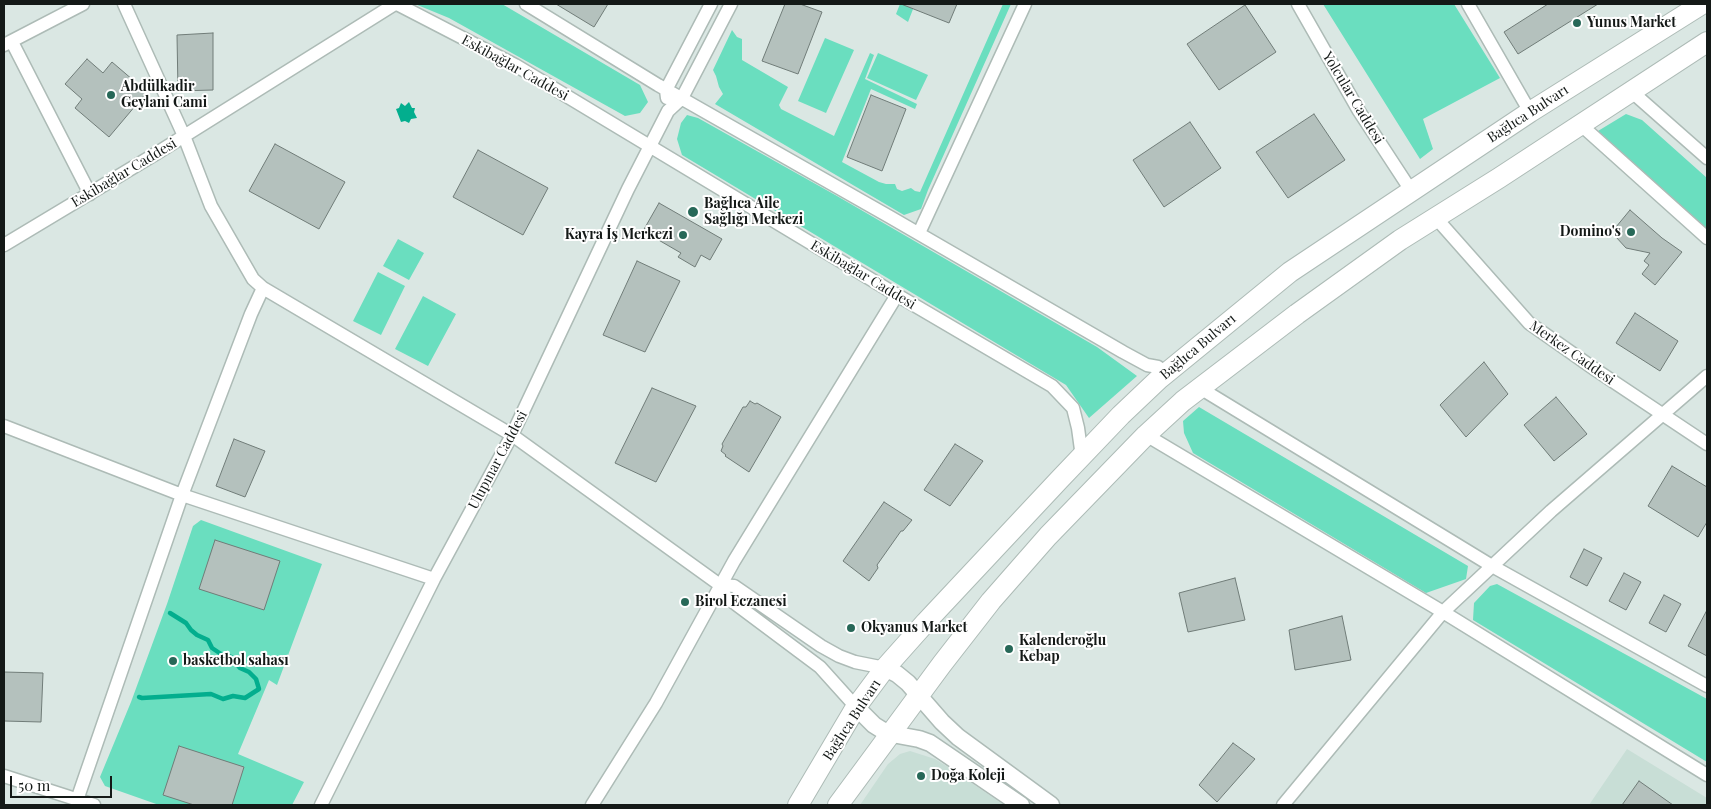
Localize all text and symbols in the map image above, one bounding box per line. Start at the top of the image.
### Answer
place label: Yunus Market [1587,15,1676,31]
marker: Yunus Market [1571,17,1583,29]
street label: Eskibağlar Caddesi [459,32,571,104]
street label: Yolcular Caddesi [1319,49,1387,147]
place label: Abdülkadir Geylani Cami [121,79,207,111]
street label: Bağlıca Bulvarı [1484,82,1572,146]
marker: Abdülkadir Geylani Cami [105,89,117,101]
street label: Eskibağlar Caddesi [68,135,180,211]
place label: Bağlıca Aile Sağlığı Merkezi [704,196,803,228]
marker: Bağlıca Aile Sağlığı Merkezi [686,205,700,219]
place label: Domino's [1560,224,1621,240]
marker: Domino's [1625,226,1637,238]
place label: Kayra İş Merkezi [565,227,673,243]
marker: Kayra İş Merkezi [677,229,689,241]
street label: Eskibağlar Caddesi [807,237,919,313]
street label: Bağlıca Bulvarı [1157,311,1239,383]
street label: Merkez Caddesi [1526,317,1618,389]
street label: Ulupınar Caddesi [465,408,531,512]
place label: Birol Eczanesi [695,594,787,610]
marker: Birol Eczanesi [679,596,691,608]
place label: Okyanus Market [861,620,967,636]
marker: Okyanus Market [845,622,857,634]
place label: Kalenderoğlu Kebap [1019,633,1106,666]
marker: Kalenderoğlu Kebap [1003,643,1015,655]
place label: basketbol sahası [183,653,289,669]
marker: basketbol sahası [167,655,179,667]
street label: Bağlıca Bulvarı [820,676,884,764]
scale bar [12,766,115,798]
place label: Doğa Koleji [931,768,1005,784]
marker: Doğa Koleji [915,770,927,782]
text: 50 m [18,775,50,795]

